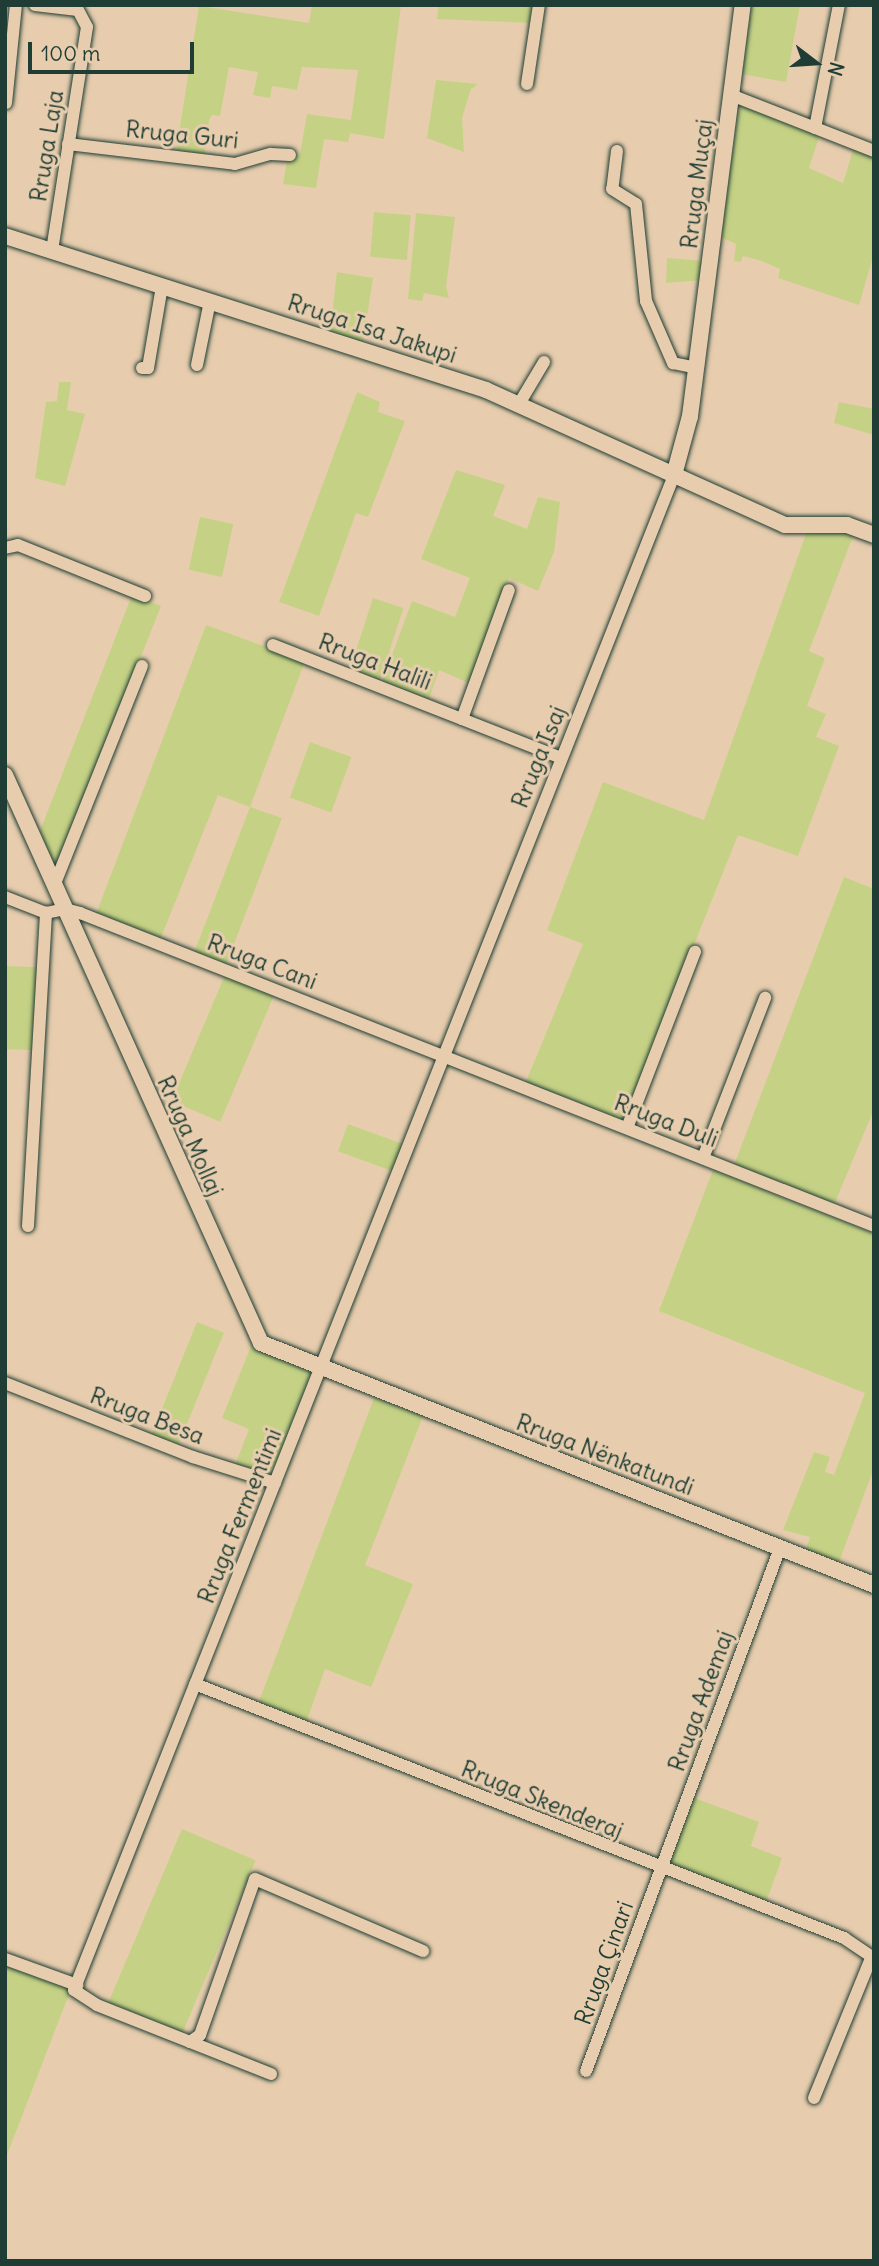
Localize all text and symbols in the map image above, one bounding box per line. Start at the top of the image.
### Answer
scale bar [32,28,198,72]
north arrow [781,28,851,98]
text: 100 m [41,40,100,67]
text: N [823,59,849,79]
street label: Rruga Laja [25,88,69,204]
street label: Rruga Guri [124,115,240,155]
street label: Rruga Muçaj [675,118,719,250]
street label: Rruga Isa Jakupi [284,289,460,369]
street label: Rruga Halili [314,628,436,696]
street label: Rruga Isaj [506,702,572,812]
street label: Rruga Cani [203,928,321,996]
street label: Rruga Mollaj [151,1072,229,1200]
street label: Rruga Duli [610,1089,722,1153]
street label: Rruga Besa [86,1382,208,1450]
street label: Rruga Nënkatundi [512,1408,698,1502]
street label: Rruga Fermentimi [192,1424,288,1608]
street label: Rruga Ademaj [663,1627,739,1775]
street label: Rruga Skenderaj [457,1755,627,1845]
street label: Rruga Çinari [569,1897,639,2029]

